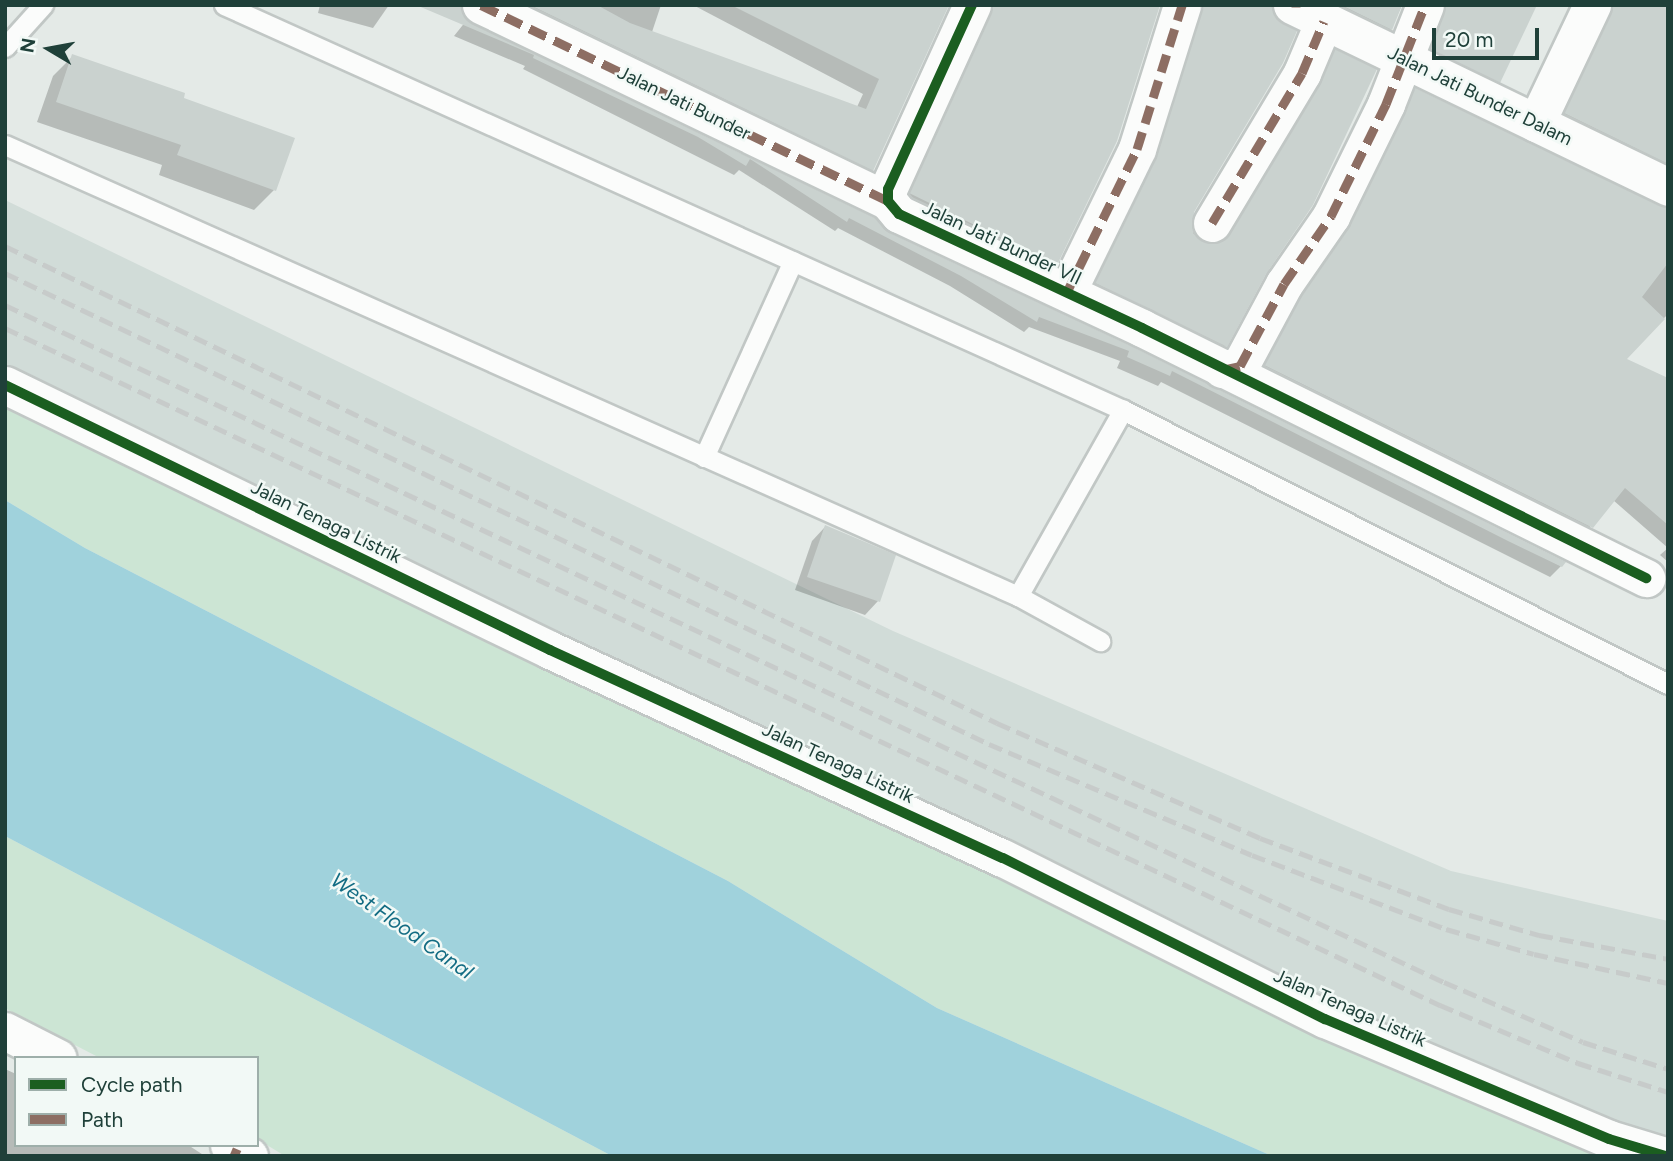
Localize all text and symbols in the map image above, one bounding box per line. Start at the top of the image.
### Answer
north arrow [14,14,84,84]
scale bar [1435,14,1542,58]
text: 20 m [1445,27,1493,52]
text: N [15,36,40,54]
street label: Jalan Jati Bunder Dalam [1384,41,1576,151]
street label: Jalan Jati Bunder [614,61,754,145]
street label: Jalan Jati Bunder VII [919,196,1085,290]
street label: Jalan Tenaga Listrik [247,476,405,568]
street label: Jalan Tenaga Listrik [759,718,917,808]
water label: West Flood Canal [326,867,478,985]
street label: Jalan Tenaga Listrik [1270,964,1430,1052]
legend [14,1056,259,1147]
text: Cycle path [81,1072,182,1097]
text: Path [81,1107,123,1132]

